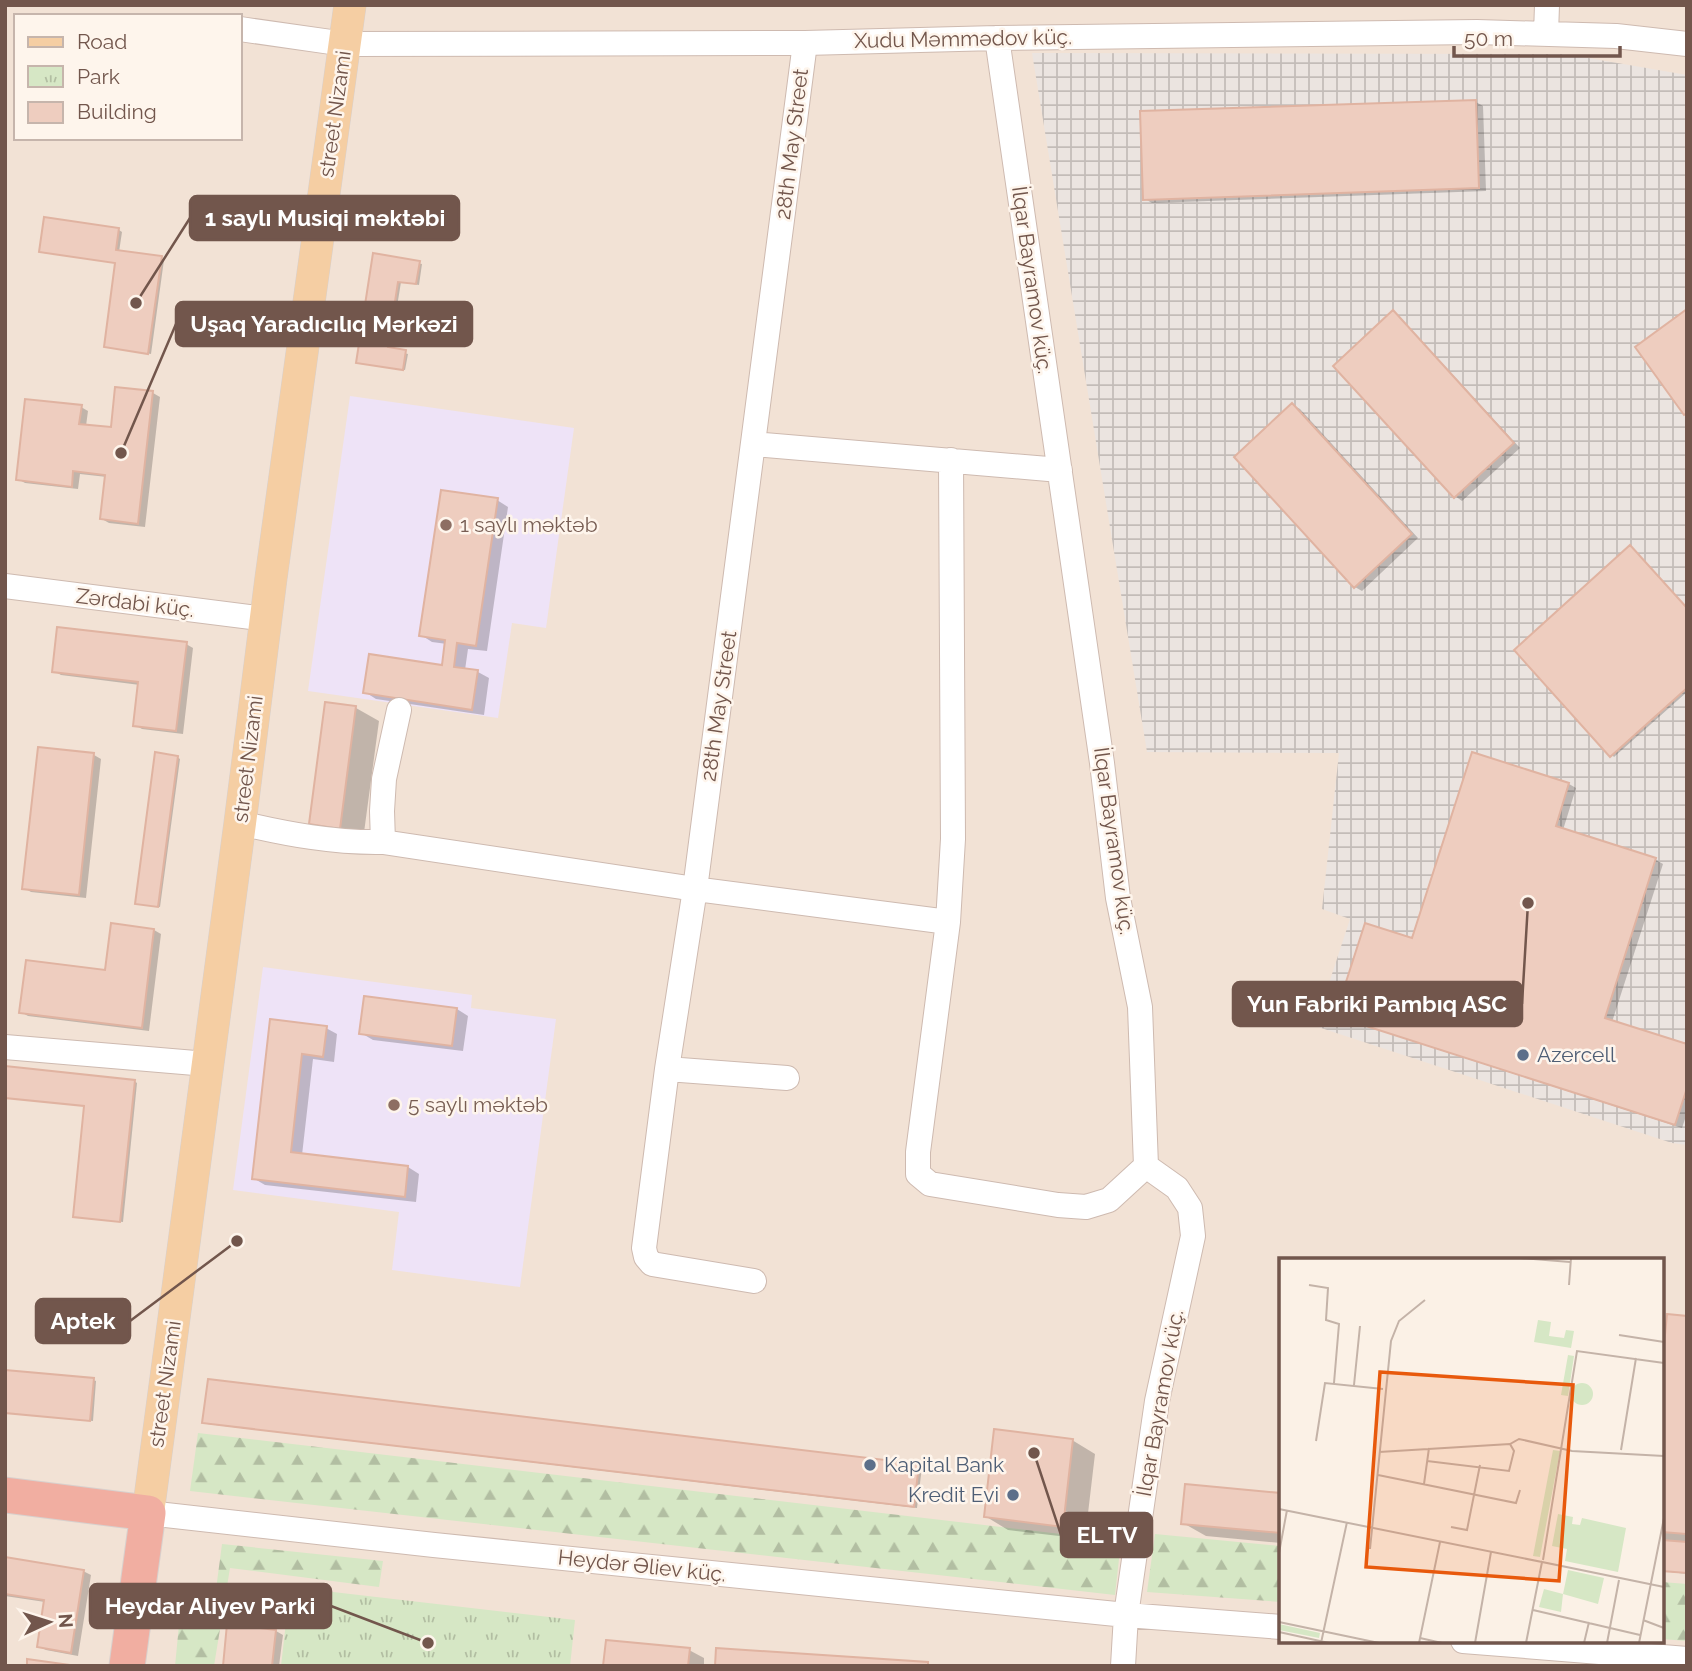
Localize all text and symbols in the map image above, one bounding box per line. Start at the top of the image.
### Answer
legend [14,14,242,140]
scale bar [1454,14,1620,58]
street label: Xudu Məmmədov küç. [854,24,1072,53]
text: 50 m [1464,26,1513,51]
text: Road [77,29,127,54]
street label: street Nizami [313,49,356,179]
text: Park [77,64,120,89]
street label: 28th May Street [770,67,813,221]
text: Building [77,99,157,124]
street label: İlqar Bayramov küç. [1007,184,1058,375]
callout: 1 saylı Musiqi məktəbi [190,196,459,240]
text: 1 saylı Musiqi məktəbi [205,204,445,231]
callout: Uşaq Yaradıcılıq Mərkəzi [176,302,472,346]
text: Uşaq Yaradıcılıq Mərkəzi [190,310,458,337]
place label: 1 saylı məktəb [460,512,598,537]
marker: 1 saylı məktəb [438,517,454,533]
street label: Zərdabi küç. [75,583,196,622]
street label: 28th May Street [696,629,741,783]
street label: street Nizami [227,694,268,824]
street label: İlqar Bayramov küç. [1089,745,1140,936]
callout: Yun Fabriki Pambıq ASC [1233,982,1522,1026]
text: Yun Fabriki Pambıq ASC [1247,990,1507,1017]
place label: Azercell [1537,1042,1616,1067]
marker: Azercell [1515,1047,1531,1063]
place label: 5 saylı məktəb [408,1092,548,1117]
marker: 5 saylı məktəb [386,1097,402,1113]
inset map [1279,1258,1664,1643]
callout: Aptek [36,1299,130,1343]
text: Aptek [50,1307,116,1334]
street label: İlqar Bayramov küç. [1131,1308,1188,1498]
street label: street Nizami [143,1319,186,1449]
place label: Kapital Bank [884,1452,1004,1477]
marker: Kapital Bank [862,1457,878,1473]
place label: Kredit Evi [908,1482,999,1507]
marker: Kredit Evi [1005,1487,1021,1503]
callout: EL TV [1061,1513,1152,1557]
text: EL TV [1076,1521,1138,1548]
street label: Heydər Əliev küç. [557,1544,727,1587]
callout: Heydar Aliyev Parki [90,1584,331,1628]
north arrow [14,1587,84,1657]
text: Heydar Aliyev Parki [105,1592,315,1619]
text: N [54,1613,77,1629]

